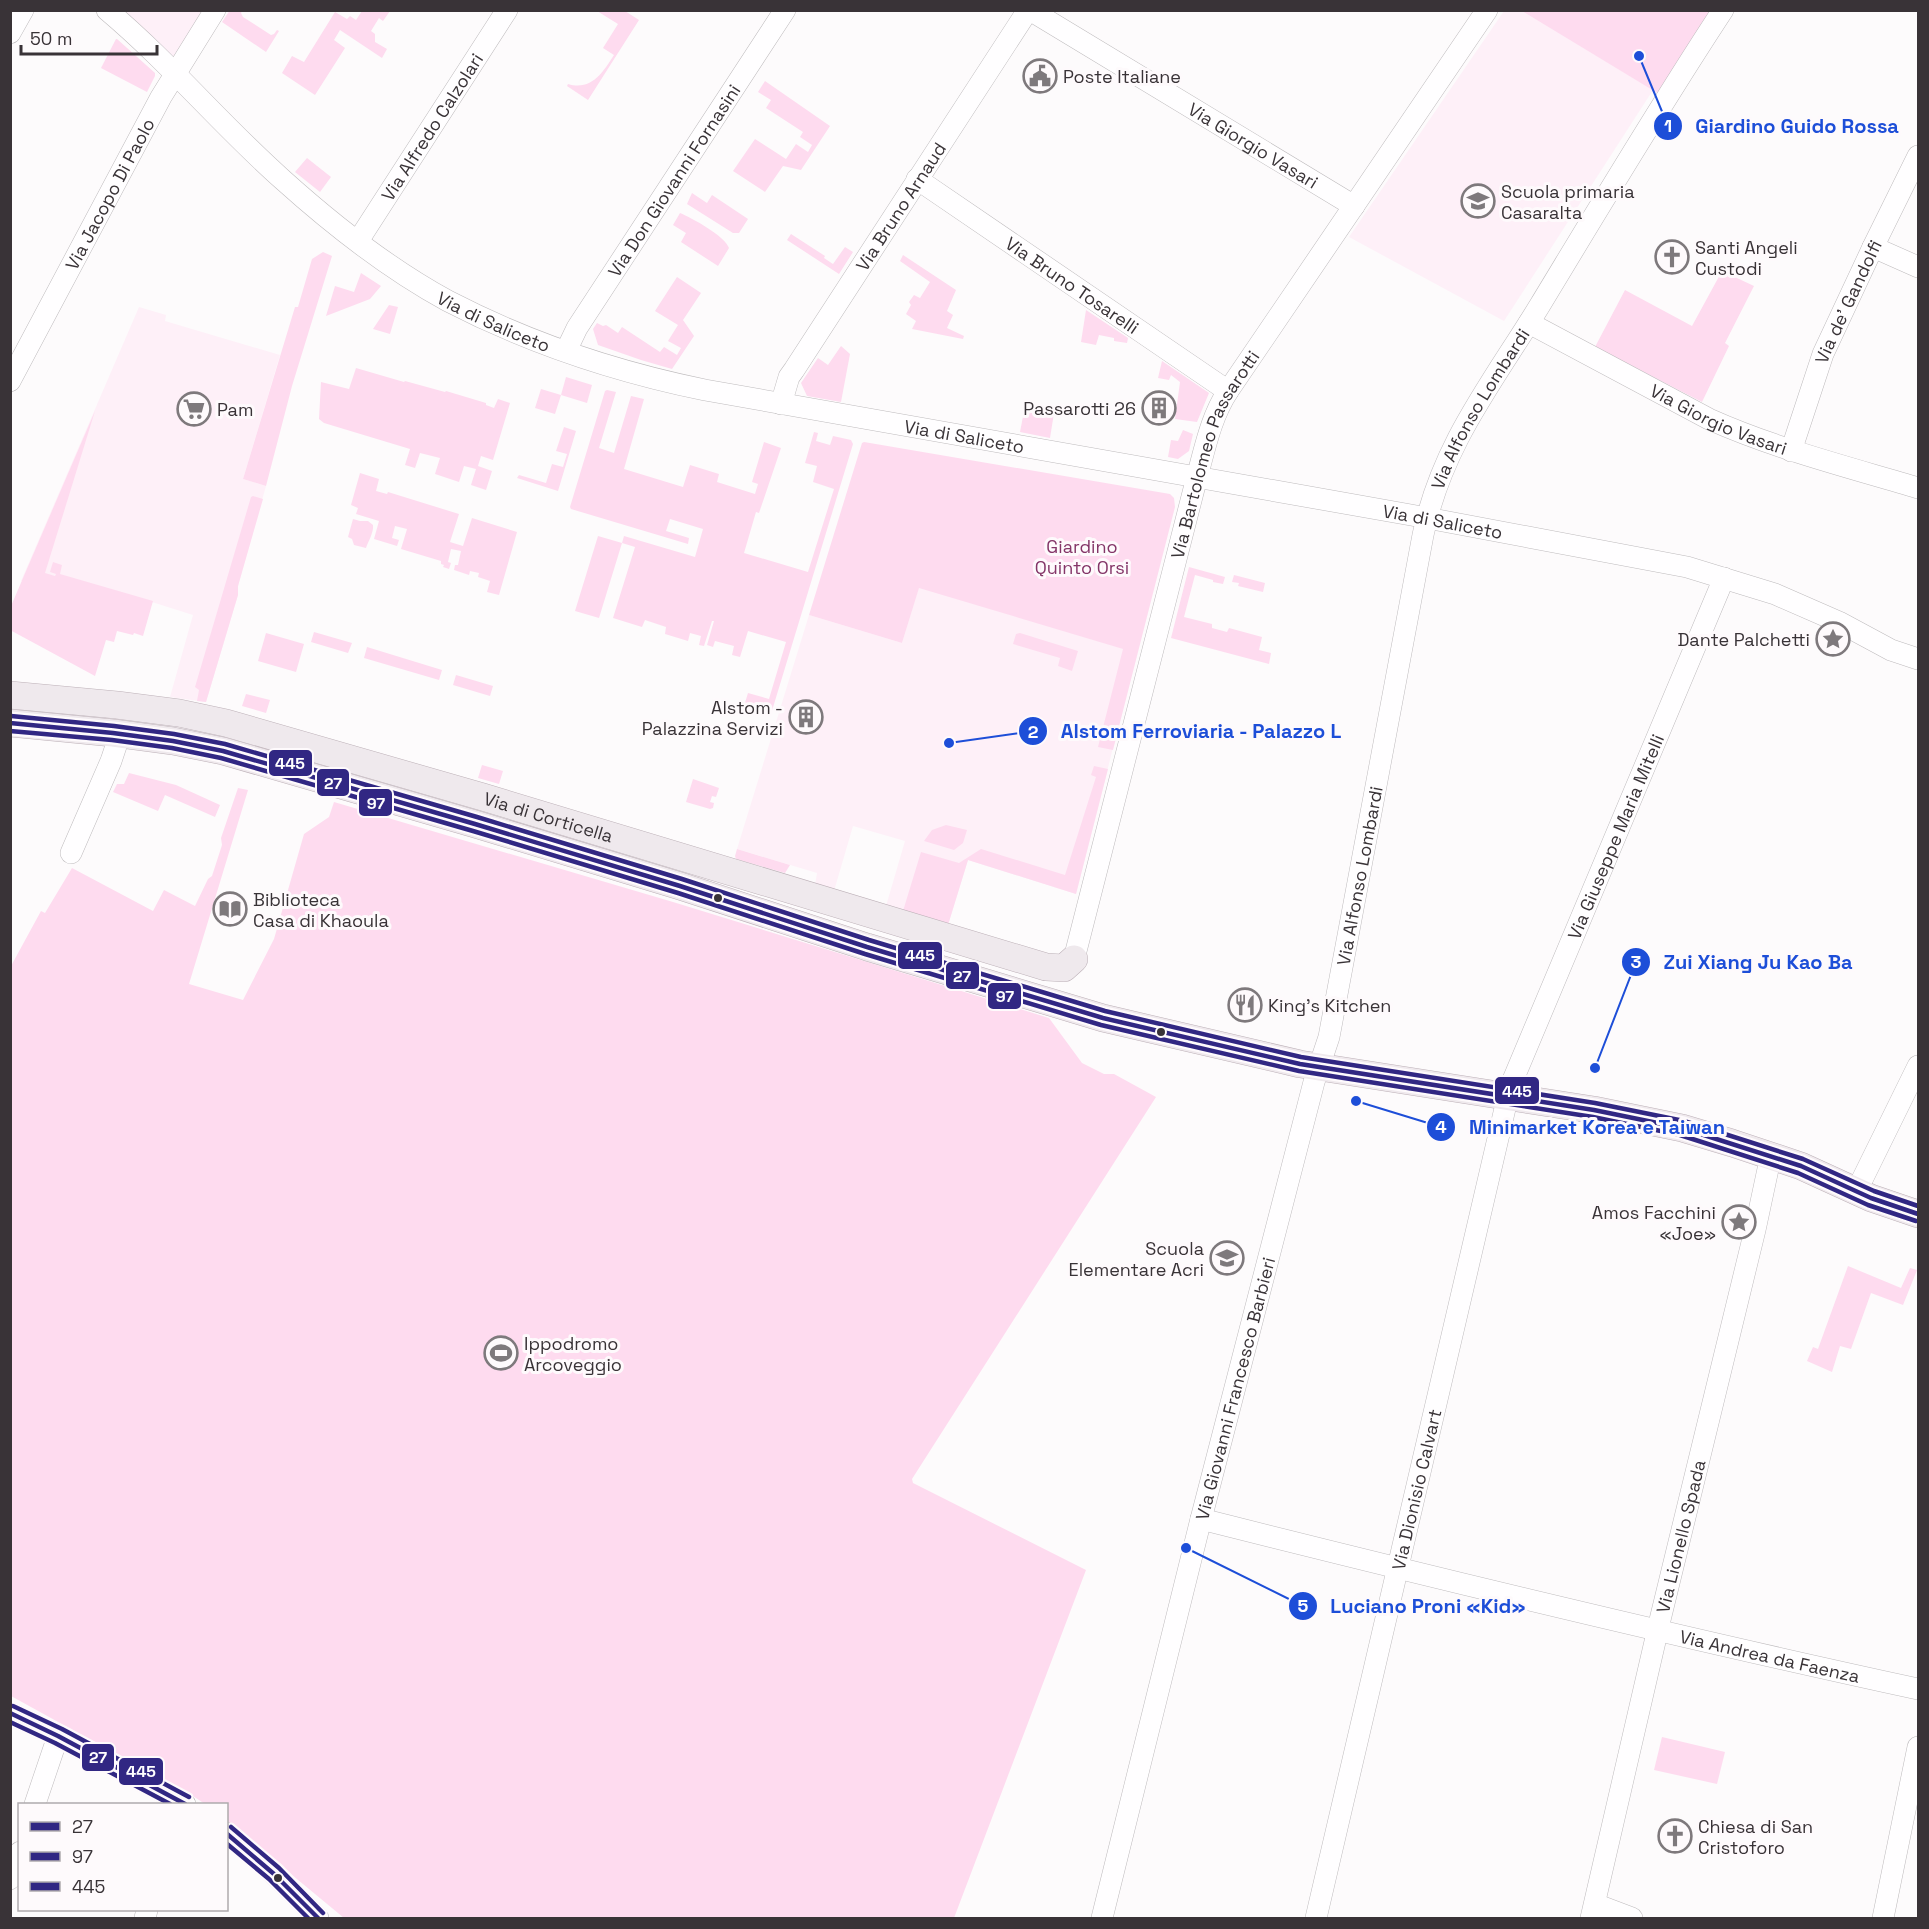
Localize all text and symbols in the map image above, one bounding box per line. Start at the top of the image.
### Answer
scale bar [21,18,158,56]
text: 50 m [30,27,72,50]
street label: Via Alfredo Calzolari [376,49,488,205]
public building icon: Poste Italiane [1022,58,1058,94]
place label: Poste Italiane [1063,65,1181,88]
street label: Via Don Giovanni Fornasini [602,80,745,281]
street label: Via Giorgio Vasari [1184,97,1322,193]
callout: Giardino Guido Rossa [1653,107,1911,145]
text: Giardino Guido Rossa [1695,113,1899,139]
street label: Via Jacopo Di Paolo [60,114,159,274]
text: 1 [1664,114,1672,137]
street label: Via Bruno Arnaud [850,138,951,275]
place label: Scuola primaria Casaralta [1501,180,1635,224]
school or university icon: Scuola primaria Casaralta [1460,183,1496,219]
street label: Via Bruno Tosarelli [1001,231,1144,339]
place label: Santi Angeli Custodi [1695,236,1798,280]
street label: Via de' Gandolfi [1809,236,1886,366]
church icon: Santi Angeli Custodi [1654,239,1690,275]
street label: Via di Saliceto [433,286,554,357]
street label: Via Alfonso Lombardi [1425,324,1534,492]
street label: Via Bartolomeo Passarotti [1165,346,1264,561]
street label: Via Giorgio Vasari [1646,378,1790,459]
building icon: Passarotti 26 [1141,390,1177,426]
supermarket icon: Pam [176,391,212,427]
place label: Passarotti 26 [1023,397,1136,420]
place label: Pam [217,398,253,421]
street label: Via di Saliceto [902,414,1026,458]
street label: Via di Saliceto [1381,499,1505,544]
park label: Giardino Quinto Orsi [1035,535,1129,579]
place icon: Dante Palchetti [1815,621,1851,657]
place label: Dante Palchetti [1677,628,1810,651]
place label: Alstom - Palazzina Servizi [642,696,783,740]
building icon: Alstom - Palazzina Servizi [788,699,824,735]
callout: Alstom Ferroviaria - Palazzo L [1018,712,1354,750]
text: Alstom Ferroviaria - Palazzo L [1061,718,1341,744]
text: 2 [1028,720,1039,743]
street label: Via Giuseppe Maria Mitelli [1562,730,1669,943]
line badge: 445 [268,749,313,777]
text: 445 [275,753,305,774]
line badge: 27 [316,768,350,797]
text: 27 [324,773,342,794]
street label: Via Alfonso Lombardi [1331,784,1387,967]
street label: Via di Corticella [481,786,616,847]
line badge: 97 [358,788,393,817]
text: 97 [367,793,385,814]
place label: Biblioteca Casa di Khaoula [253,888,389,932]
library icon: Biblioteca Casa di Khaoula [212,891,248,927]
unlabelled marker [712,892,724,904]
line badge: 445 [897,941,943,970]
callout: Zui Xiang Ju Kao Ba [1621,943,1864,981]
text: 445 [905,945,935,966]
text: Zui Xiang Ju Kao Ba [1664,949,1853,975]
text: 3 [1631,950,1642,973]
line badge: 27 [945,961,980,990]
text: 27 [953,966,971,987]
line badge: 97 [987,982,1022,1010]
text: 97 [996,986,1014,1007]
restaurant icon: King's Kitchen [1227,987,1263,1023]
place label: King's Kitchen [1268,994,1391,1017]
unlabelled marker [1155,1026,1167,1038]
line badge: 445 [1494,1076,1540,1105]
text: 445 [1502,1081,1532,1102]
callout: Minimarket Korea e Taiwan [1426,1108,1737,1146]
text: Minimarket Korea e Taiwan [1469,1114,1725,1140]
text: 4 [1435,1115,1447,1138]
place label: Amos Facchini «Joe» [1592,1201,1716,1245]
place icon: Amos Facchini «Joe» [1721,1204,1757,1240]
place label: Scuola Elementare Acri [1069,1237,1204,1281]
school or university icon: Scuola Elementare Acri [1209,1240,1245,1276]
street label: Via Giovanni Francesco Barbieri [1190,1255,1280,1522]
place label: Ippodromo Arcoveggio [524,1332,622,1376]
sports icon: Ippodromo Arcoveggio [483,1335,519,1371]
street label: Via Dionisio Calvart [1386,1407,1446,1572]
street label: Via Lionello Spada [1651,1457,1710,1615]
callout: Luciano Proni «Kid» [1288,1587,1537,1625]
text: Luciano Proni «Kid» [1330,1593,1526,1619]
text: 5 [1298,1594,1309,1617]
street label: Via Andrea da Faenza [1677,1624,1862,1687]
line badge: 27 [81,1743,115,1772]
text: 27 [89,1747,107,1768]
line badge: 445 [118,1757,164,1786]
text: 445 [126,1761,156,1782]
legend [18,1803,228,1911]
text: 27 [72,1815,93,1838]
place label: Chiesa di San Cristoforo [1698,1815,1813,1859]
church icon: Chiesa di San Cristoforo [1657,1818,1693,1854]
text: 97 [72,1845,93,1868]
unlabelled marker [272,1872,284,1884]
text: 445 [72,1875,105,1898]

